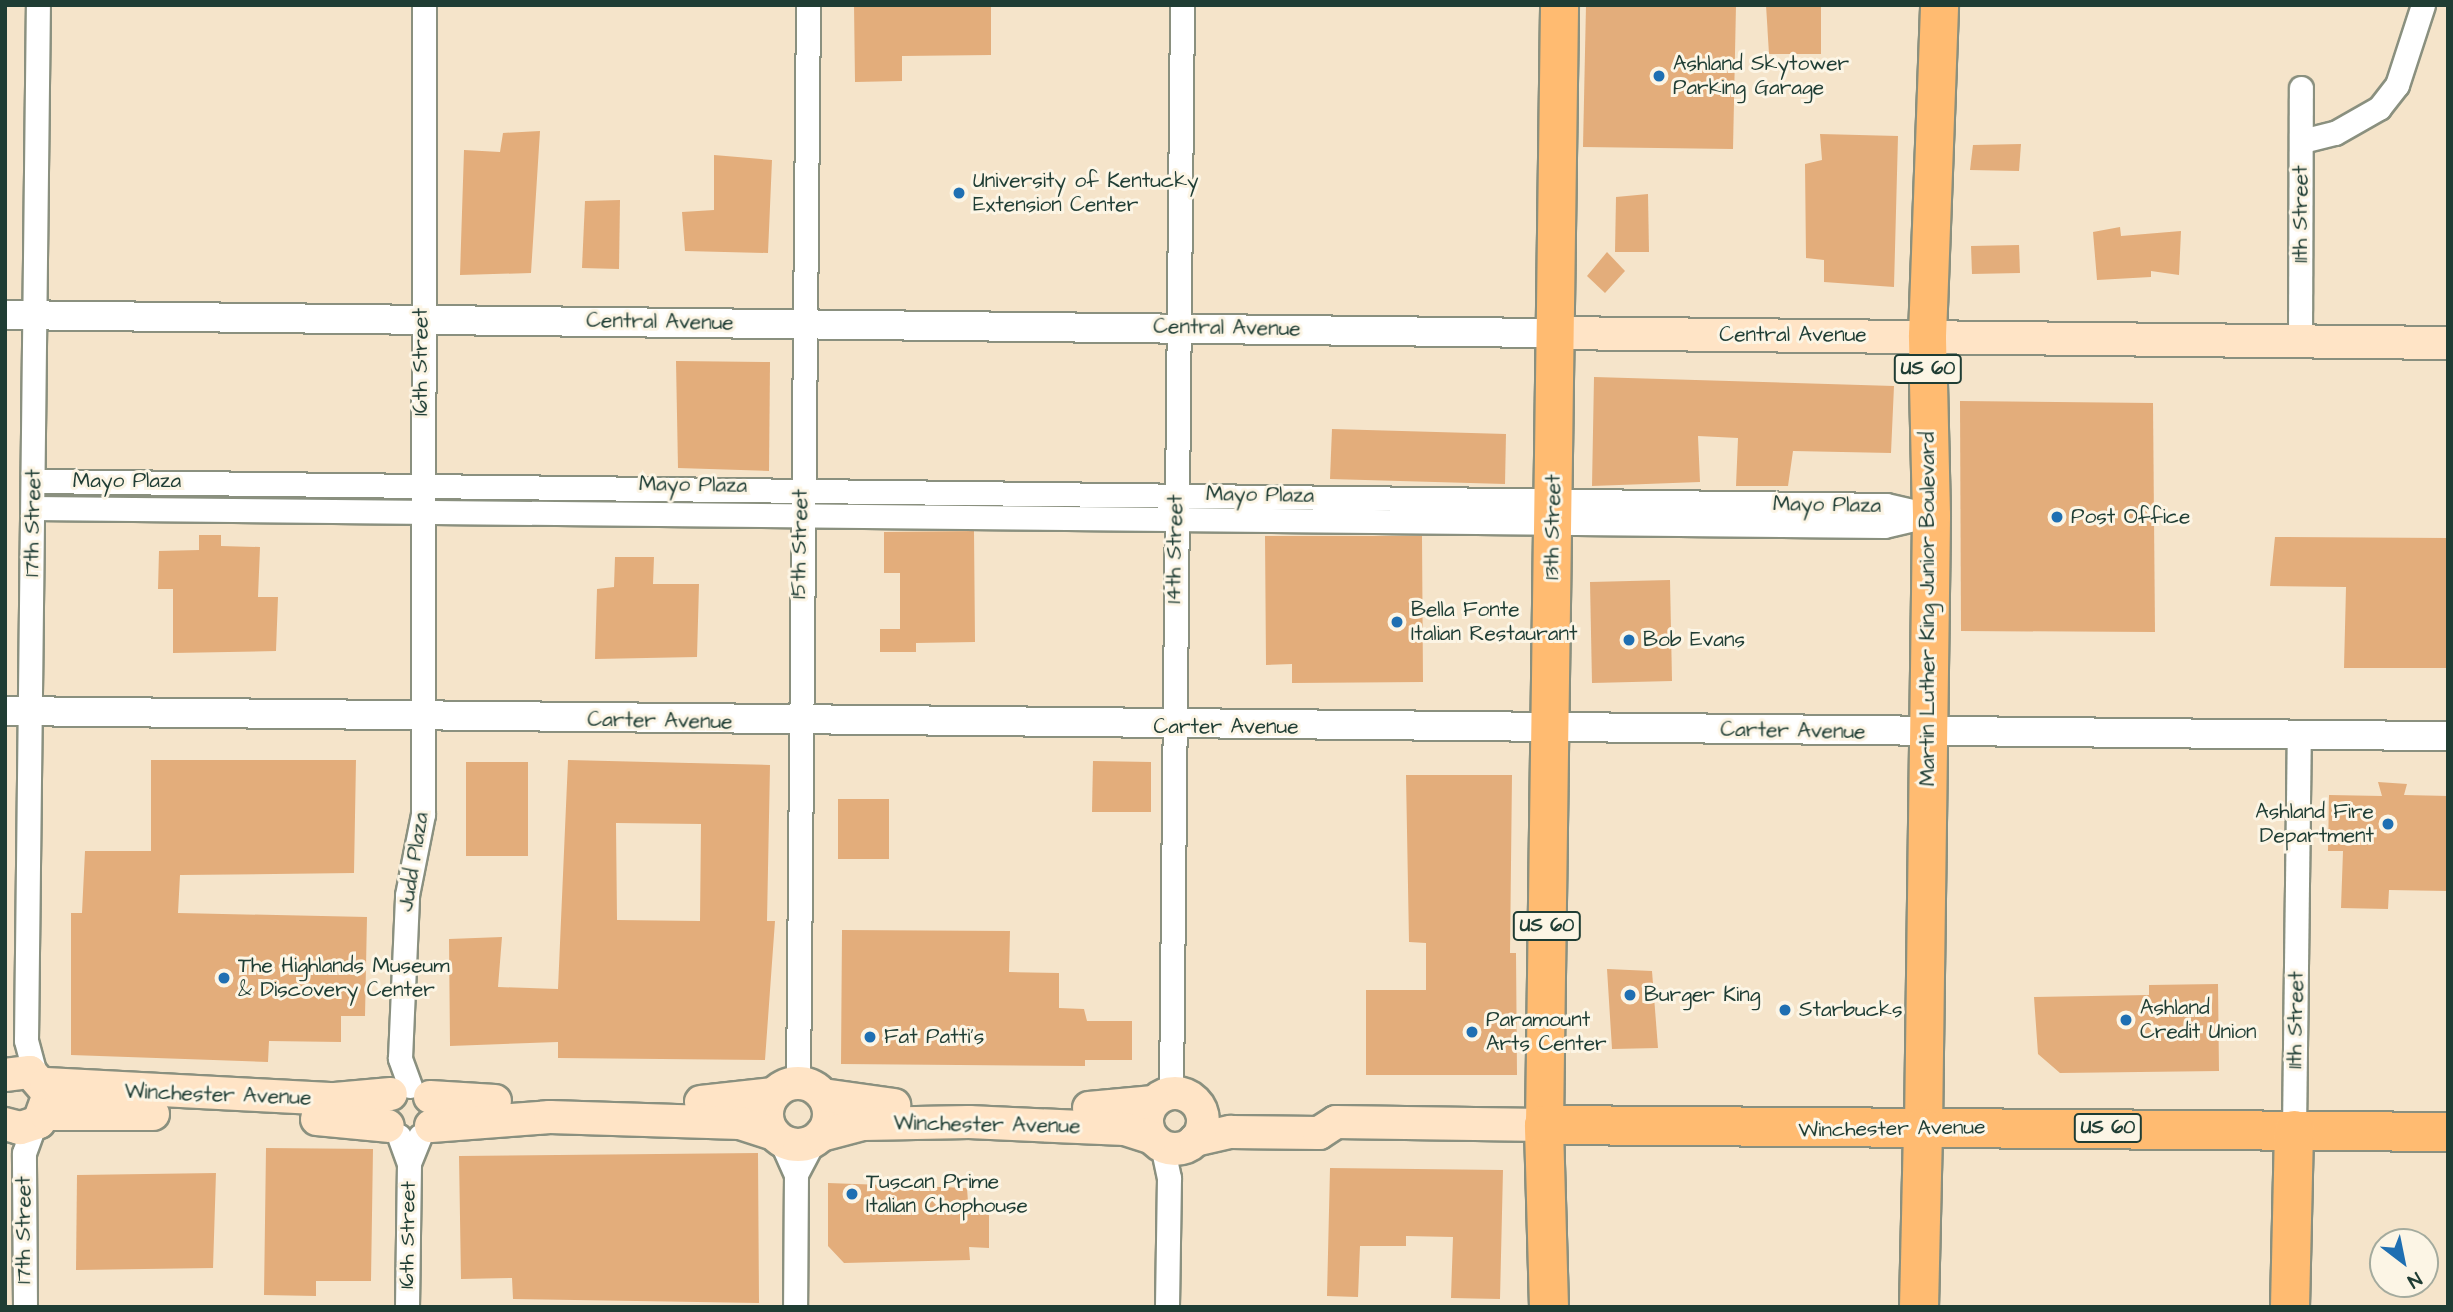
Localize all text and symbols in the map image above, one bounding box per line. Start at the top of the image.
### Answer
place label: Ashland Skytower Parking Garage [1673,51,1849,101]
marker: Ashland Skytower Parking Garage [1651,68,1667,84]
street label: 11th Street [2288,165,2314,263]
place label: University of Kentucky Extension Center [973,168,1199,218]
marker: University of Kentucky Extension Center [951,185,967,201]
street label: 16th Street [408,308,434,416]
street label: Central Avenue [586,308,734,336]
street label: Central Avenue [1153,314,1301,342]
street label: Central Avenue [1719,322,1867,348]
road number: US 60 [1893,354,1963,384]
street label: Martin Luther King Junior Boulevard [1915,432,1941,786]
street label: Mayo Plaza [73,468,181,494]
street label: 17th Street [19,469,47,577]
street label: Mayo Plaza [639,471,747,499]
street label: 13th Street [1539,474,1567,580]
street label: Mayo Plaza [1206,481,1314,509]
street label: 15th Street [786,489,814,599]
street label: Mayo Plaza [1773,491,1881,519]
street label: 14th Street [1161,494,1189,604]
place label: Post Office [2071,504,2190,530]
marker: Post Office [2049,509,2065,525]
place label: Bella Fonte Italian Restaurant [1411,597,1577,647]
marker: Bella Fonte Italian Restaurant [1389,614,1405,630]
place label: Bob Evans [1643,627,1745,653]
marker: Bob Evans [1621,632,1637,648]
street label: Carter Avenue [587,707,733,735]
street label: Carter Avenue [1153,714,1299,740]
street label: Carter Avenue [1720,717,1866,745]
place label: Ashland Fire Department [2255,799,2374,849]
street label: Judd Plaza [394,811,434,913]
marker: Ashland Fire Department [2380,816,2396,832]
road number: US 60 [1512,910,1582,942]
place label: The Highlands Museum & Discovery Center [238,953,450,1003]
marker: The Highlands Museum & Discovery Center [216,970,232,986]
street label: 11th Street [2283,971,2309,1069]
place label: Burger King [1644,982,1761,1008]
marker: Burger King [1622,987,1638,1003]
place label: Ashland Credit Union [2140,995,2256,1045]
place label: Starbucks [1799,997,1902,1023]
marker: Starbucks [1777,1002,1793,1018]
place label: Paramount Arts Center [1486,1007,1607,1057]
marker: Ashland Credit Union [2118,1012,2134,1028]
place label: Fat Patti's [884,1024,984,1050]
marker: Paramount Arts Center [1464,1024,1480,1040]
marker: Fat Patti's [862,1029,878,1045]
street label: Winchester Avenue [124,1079,312,1111]
street label: Winchester Avenue [893,1111,1081,1139]
road number: US 60 [2073,1112,2143,1144]
street label: Winchester Avenue [1798,1115,1986,1143]
place label: Tuscan Prime Italian Chophouse [866,1169,1028,1219]
street label: 17th Street [11,1176,37,1284]
street label: 16th Street [394,1181,422,1289]
marker: Tuscan Prime Italian Chophouse [844,1186,860,1202]
north arrow [2369,1228,2439,1298]
text: N [2402,1265,2427,1294]

